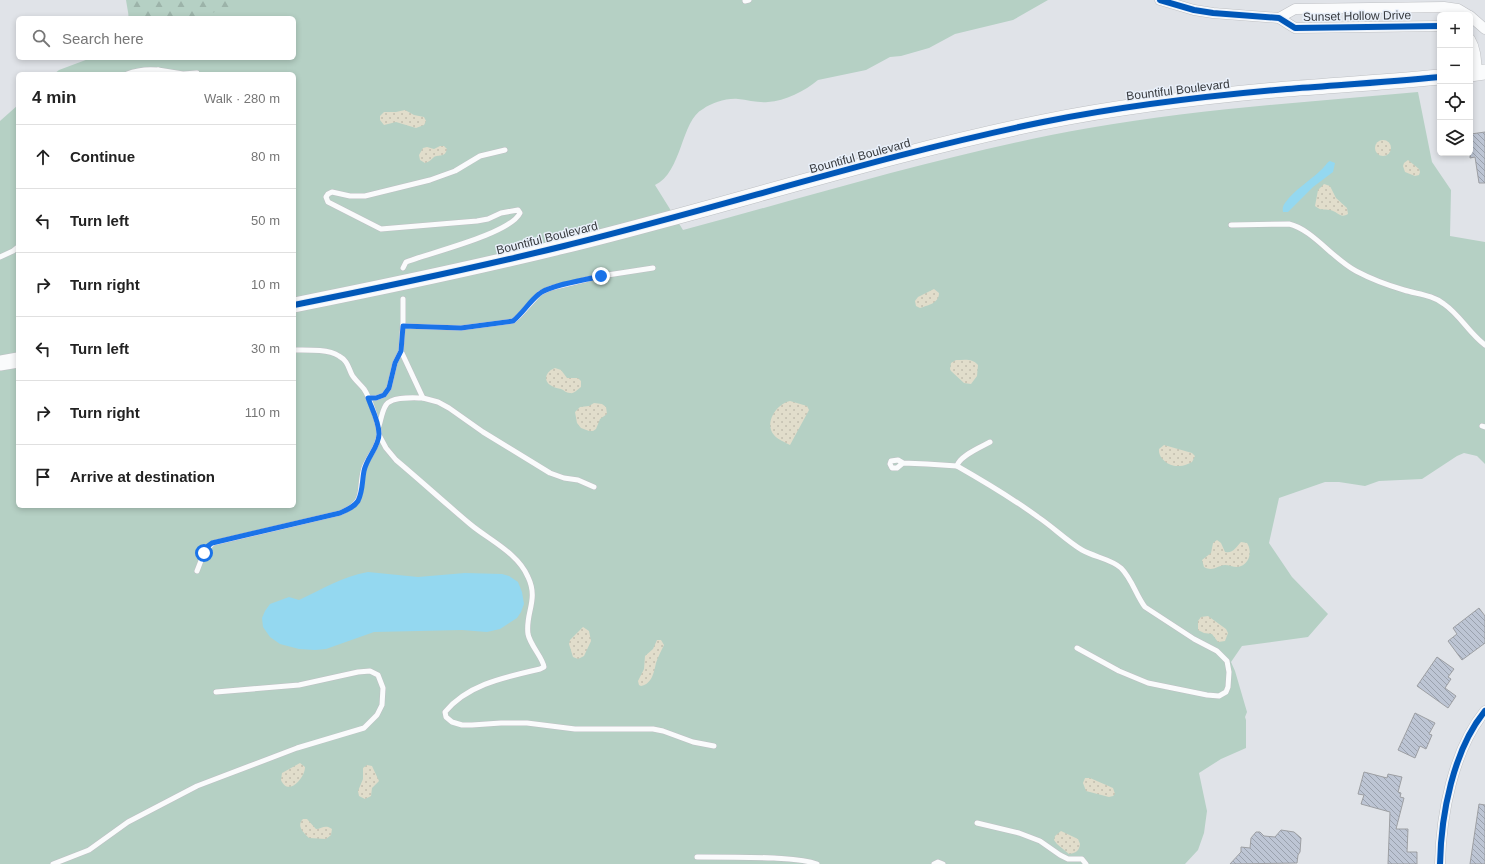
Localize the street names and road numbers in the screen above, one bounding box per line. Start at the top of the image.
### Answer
street label: Sunset Hollow Drive [1303,8,1411,24]
street label: Bountiful Boulevard [1125,77,1231,103]
street label: Bountiful Boulevard [808,136,912,176]
street label: Bountiful Boulevard [495,219,599,257]

